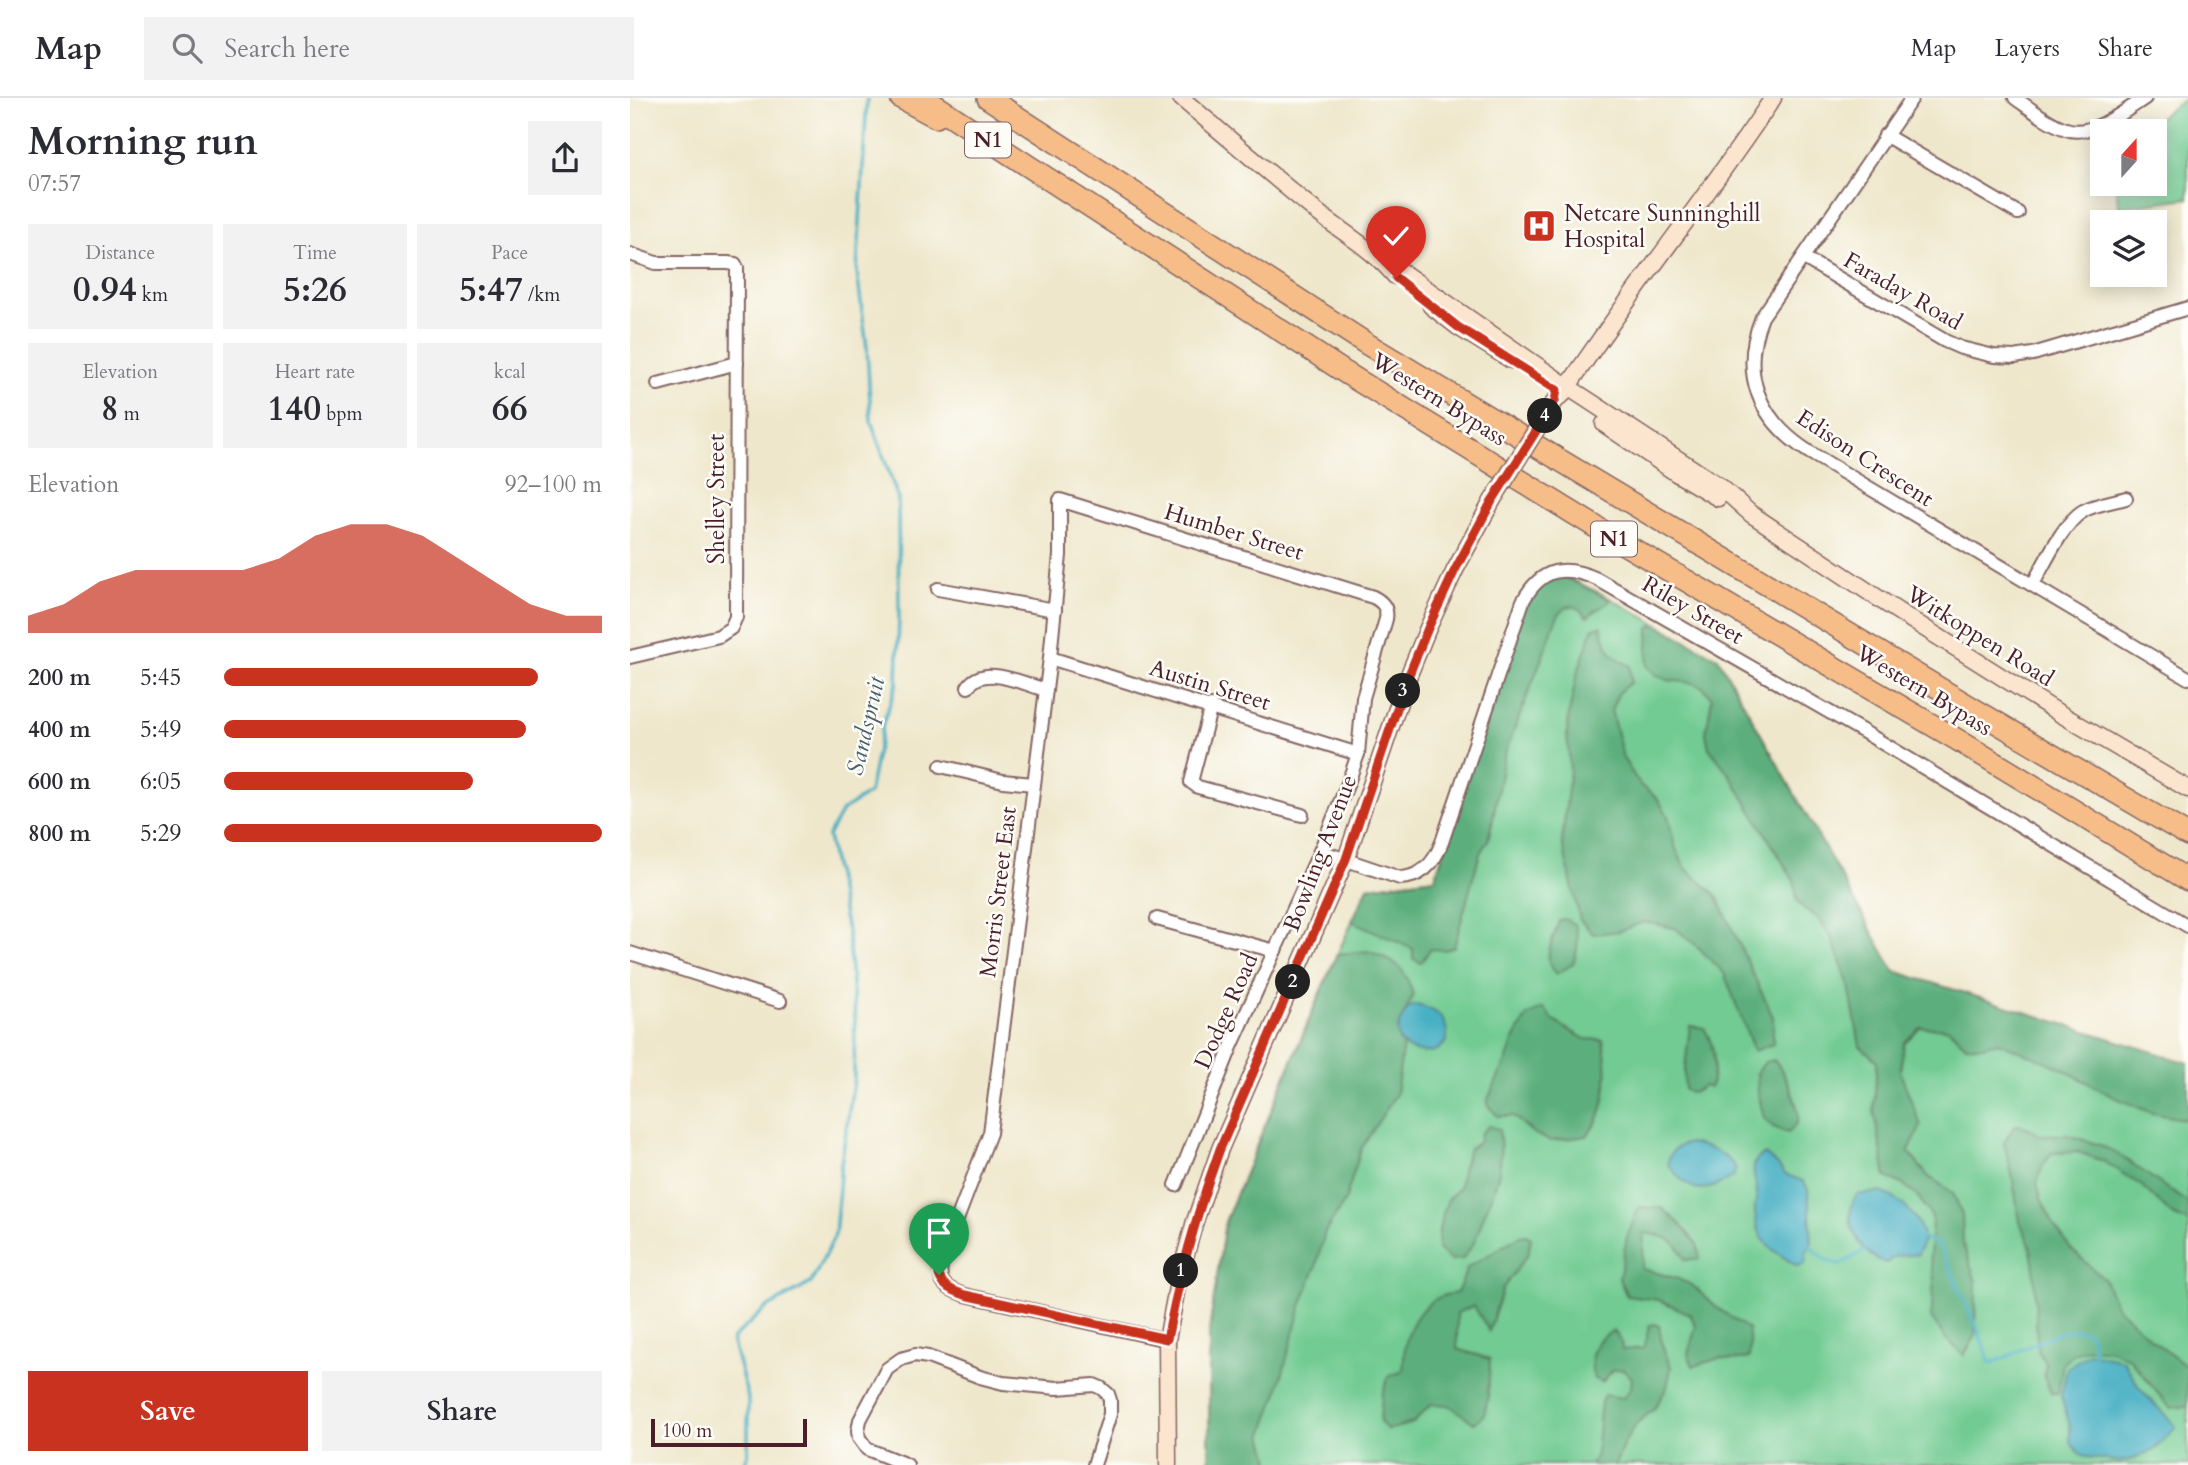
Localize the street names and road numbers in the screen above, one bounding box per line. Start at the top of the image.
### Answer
road number: N1 [965,122,1011,158]
street label: Faraday Road [1838,244,1969,338]
street label: Western Bypass [1365,344,1513,453]
street label: Edison Crescent [1790,402,1940,514]
street label: Shelley Street [701,434,732,564]
street label: Humber Street [1161,496,1307,568]
road number: N1 [1591,522,1637,556]
street label: Riley Street [1637,568,1749,652]
street label: Witkoppen Road [1899,578,2060,694]
street label: Western Bypass [1849,636,1998,743]
street label: Austin Street [1146,652,1274,718]
street label: Bowling Avenue [1276,770,1364,936]
street label: Morris Street East [972,805,1024,979]
street label: Dodge Road [1187,948,1266,1074]

